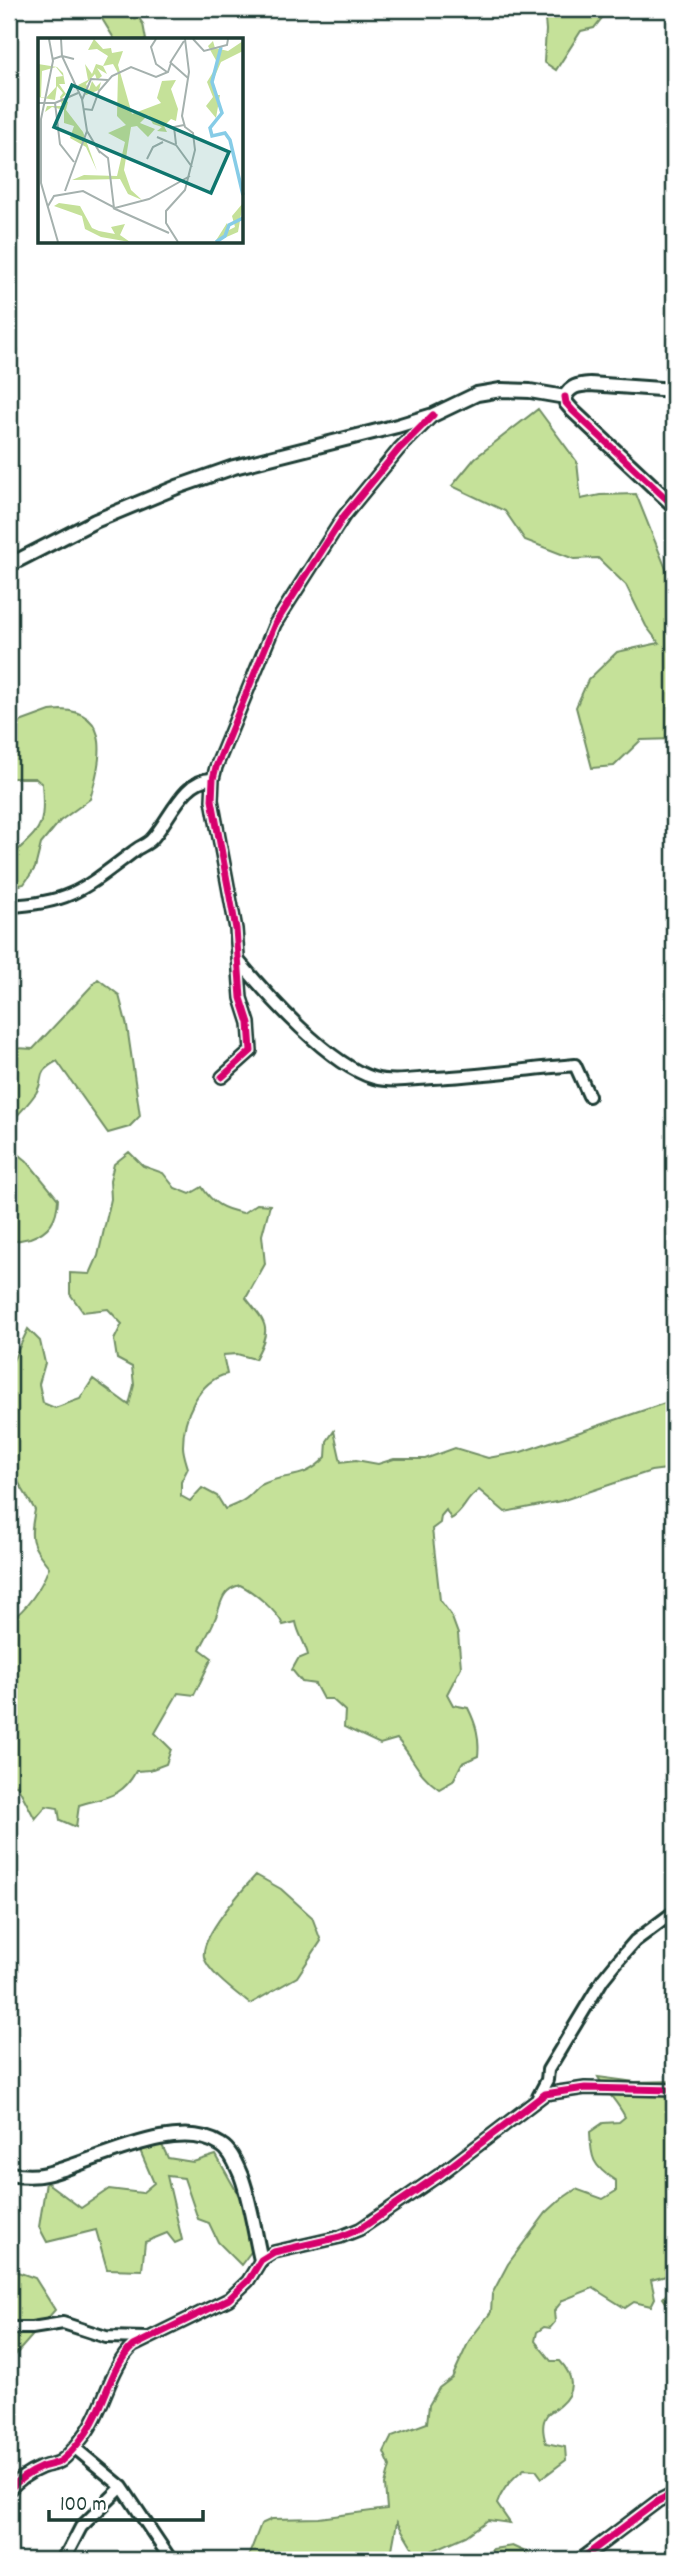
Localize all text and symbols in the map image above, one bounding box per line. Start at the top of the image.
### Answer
inset map [38,38,243,243]
scale bar [49,2478,203,2522]
text: 100 m [60,2491,107,2521]

